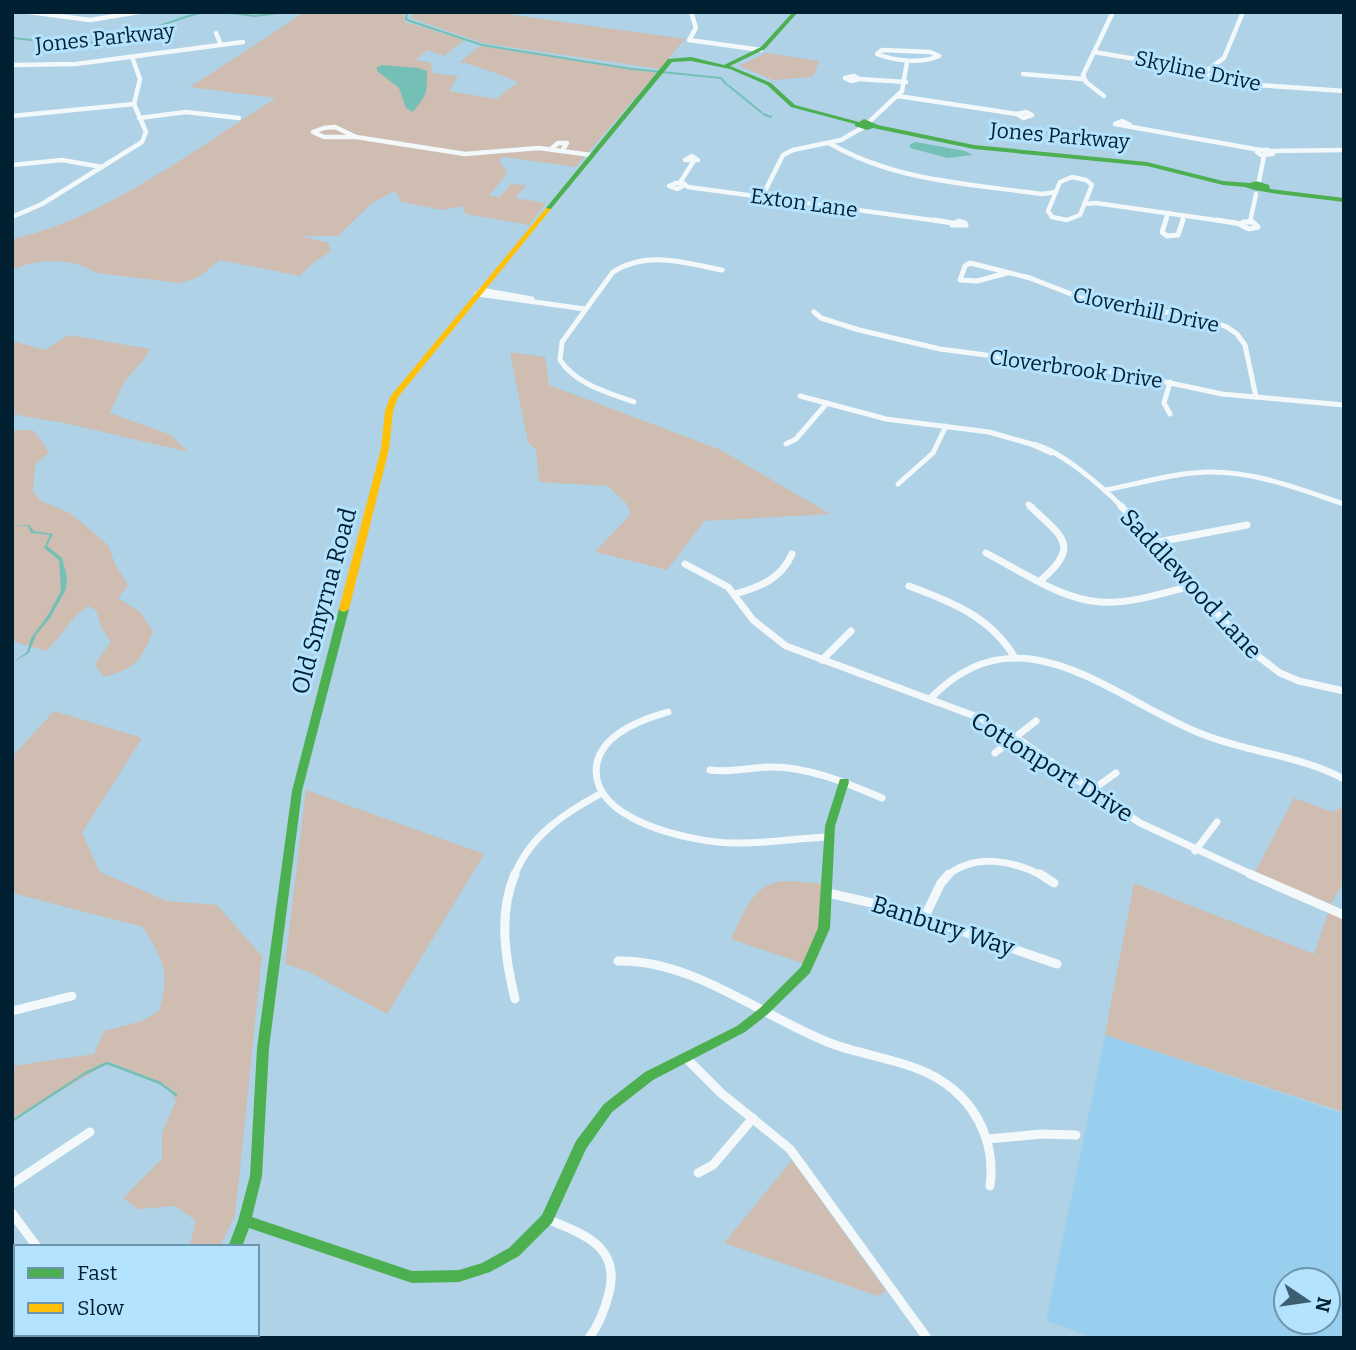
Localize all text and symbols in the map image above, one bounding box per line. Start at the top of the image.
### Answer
street label: Jones Parkway [33,18,177,58]
street label: Skyline Drive [1133,45,1263,97]
street label: Jones Parkway [988,117,1132,155]
street label: Exton Lane [749,183,859,223]
street label: Cloverhill Drive [1070,282,1222,338]
street label: Cloverbrook Drive [988,344,1164,394]
street label: Saddlewood Lane [1114,503,1268,665]
street label: Old Smyrna Road [286,505,362,697]
street label: Cottonport Drive [966,706,1138,828]
street label: Banbury Way [868,890,1018,962]
legend [14,1245,259,1336]
text: Fast [77,1260,118,1286]
north arrow [1272,1266,1342,1336]
text: Slow [77,1295,124,1321]
text: N [1310,1295,1336,1315]

